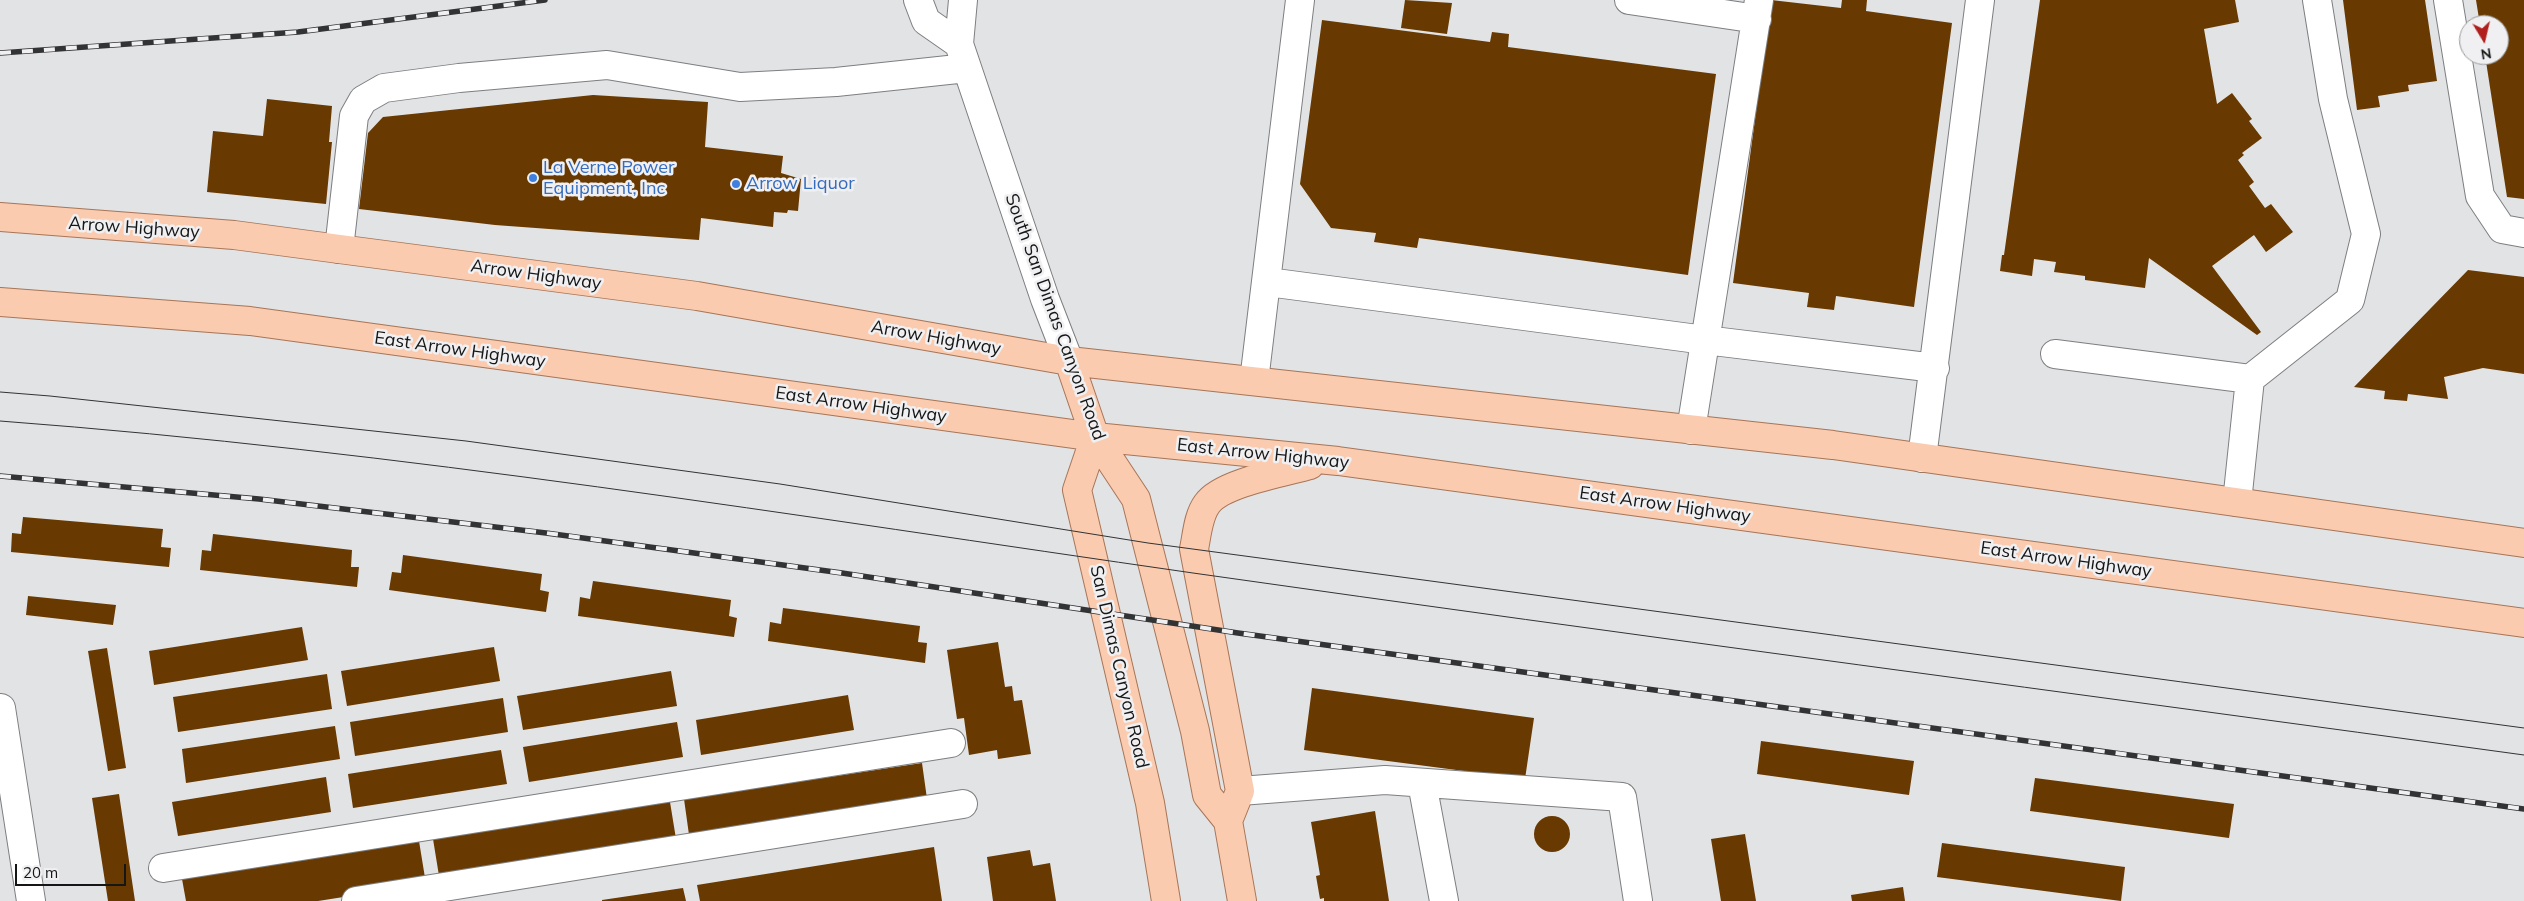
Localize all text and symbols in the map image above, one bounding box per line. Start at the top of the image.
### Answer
north arrow [2459,15,2509,65]
text: N [2480,44,2493,64]
place label: La Verne Power Equipment, Inc [543,157,674,200]
marker: La Verne Power Equipment, Inc [527,172,539,184]
place label: Arrow Liquor [746,173,855,195]
marker: Arrow Liquor [730,178,742,190]
street label: South San Dimas Canyon Road [1000,191,1110,443]
street label: Arrow Highway [68,213,200,243]
street label: Arrow Highway [469,255,603,295]
street label: Arrow Highway [869,316,1003,360]
street label: East Arrow Highway [373,327,547,373]
street label: East Arrow Highway [774,382,948,428]
street label: East Arrow Highway [1176,434,1350,474]
street label: East Arrow Highway [1578,482,1752,528]
street label: East Arrow Highway [1979,537,2153,583]
street label: San Dimas Canyon Road [1085,563,1153,771]
scale bar [18,854,129,886]
text: 20 m [23,863,58,882]

